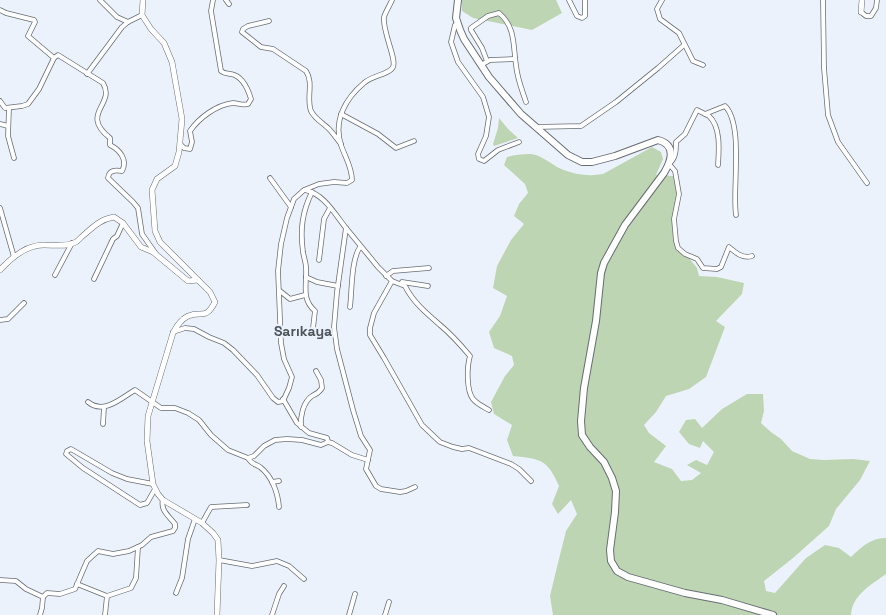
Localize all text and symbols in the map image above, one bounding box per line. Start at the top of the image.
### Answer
district label: Sarıkaya [274,322,332,340]

